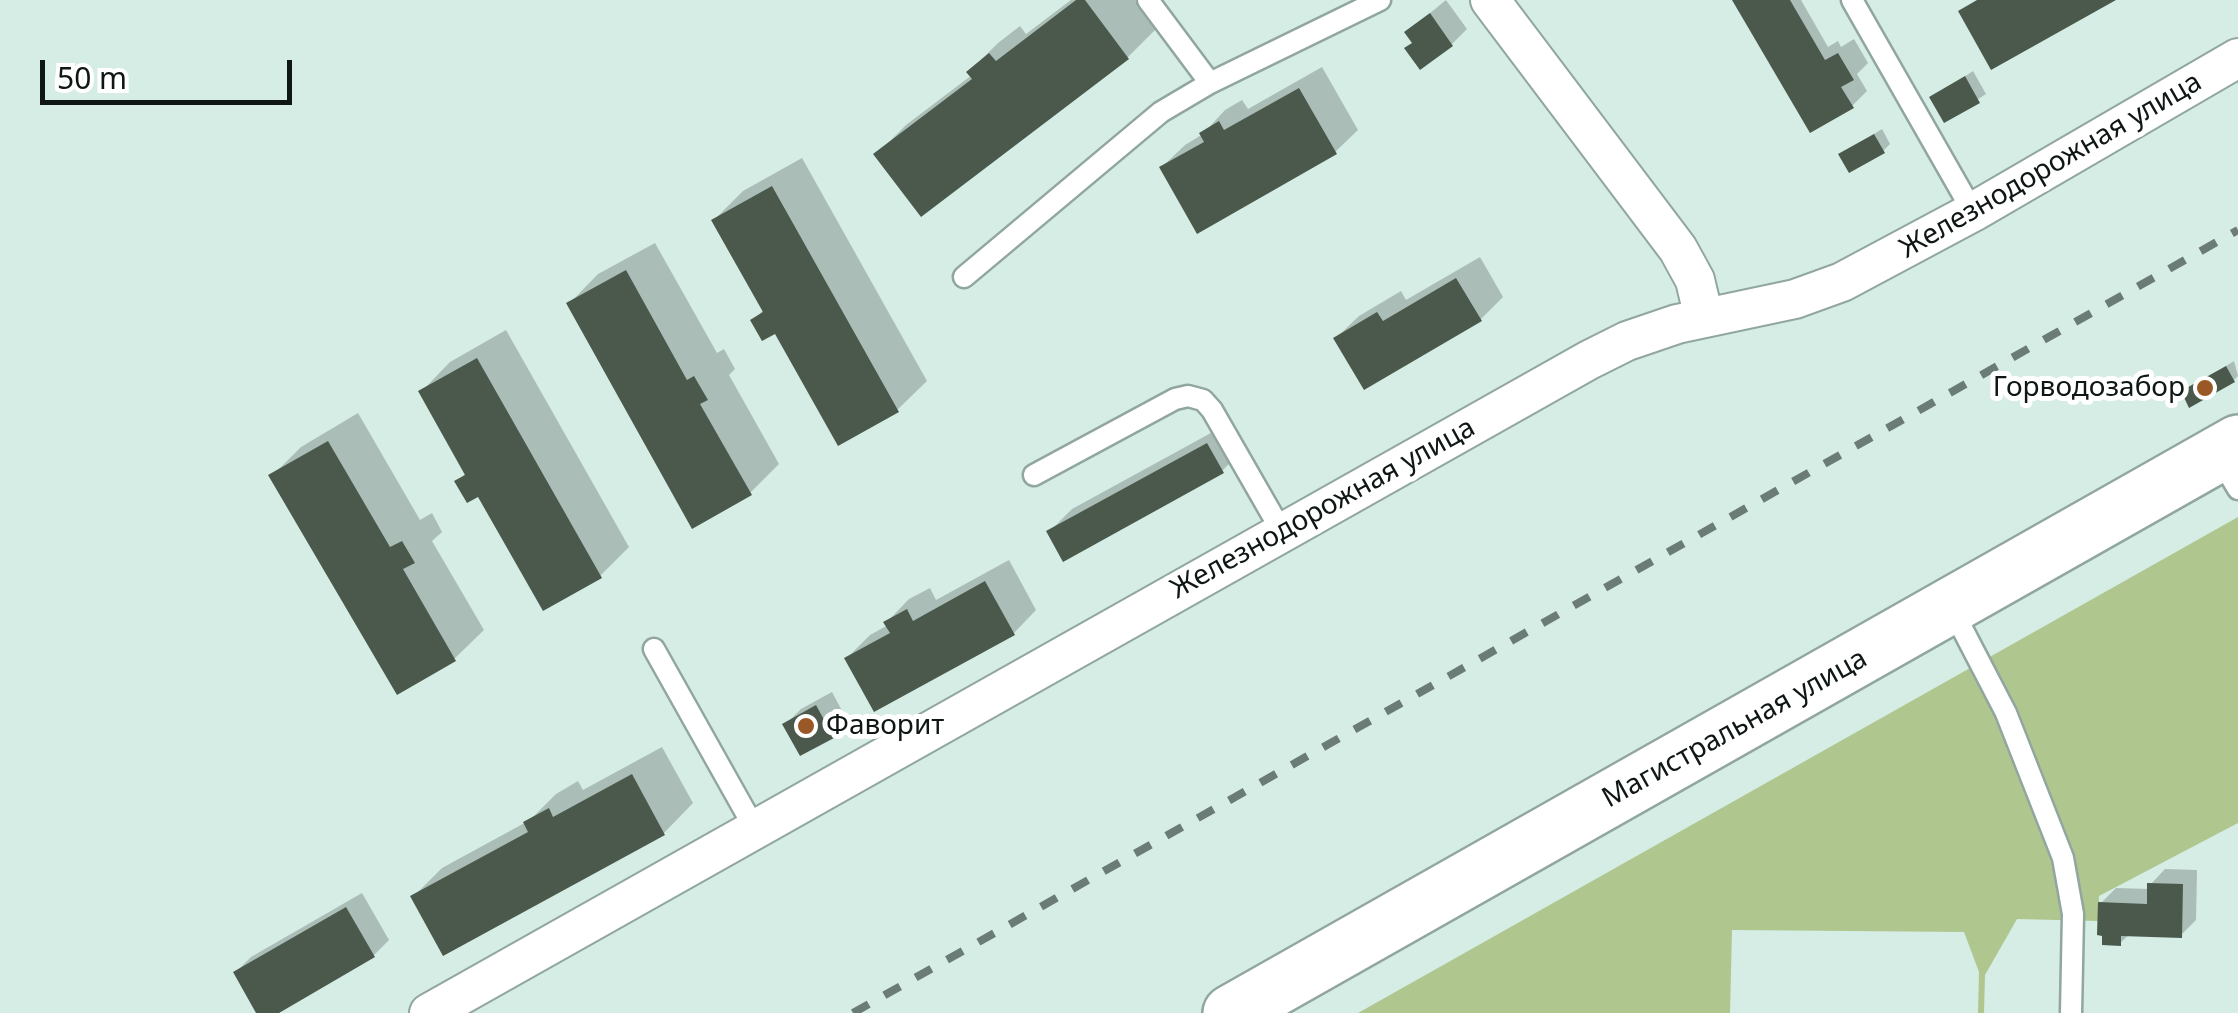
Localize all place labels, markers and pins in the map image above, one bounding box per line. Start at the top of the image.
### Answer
place label: Горводозабор [1993,371,2185,405]
marker: Горводозабор [2194,377,2216,399]
place label: Фаворит [826,709,944,743]
marker: Фаворит [795,715,817,737]

